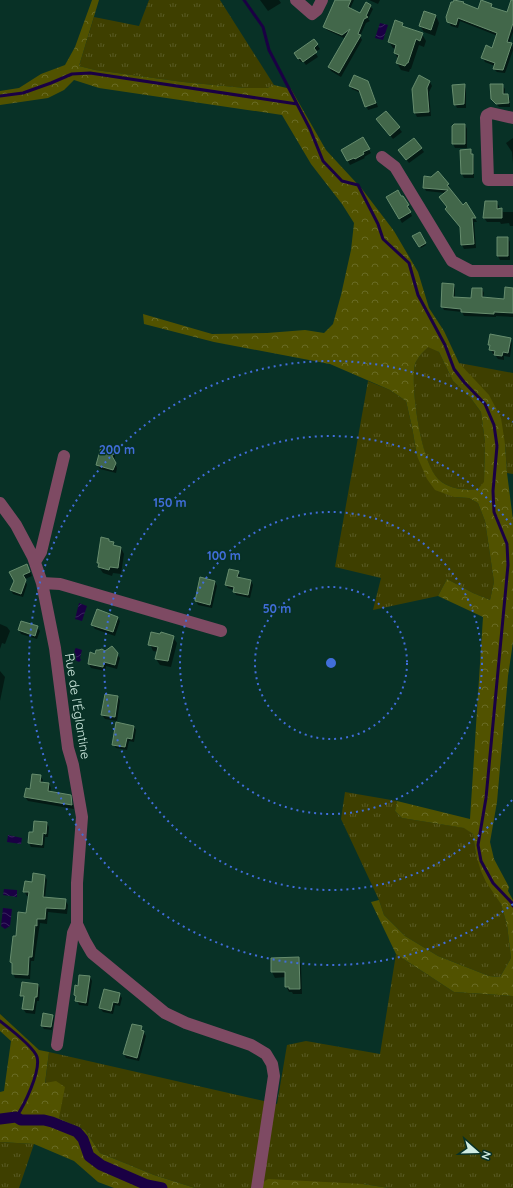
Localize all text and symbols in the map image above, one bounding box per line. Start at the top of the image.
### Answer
text: 200 m [99,442,135,457]
text: 150 m [153,495,187,510]
text: 100 m [207,548,241,563]
text: 50 m [263,601,291,616]
street label: Rue de l'Églantine [62,652,94,760]
centre of rings [324,656,338,670]
north arrow [457,1132,497,1172]
text: N [478,1149,494,1162]

